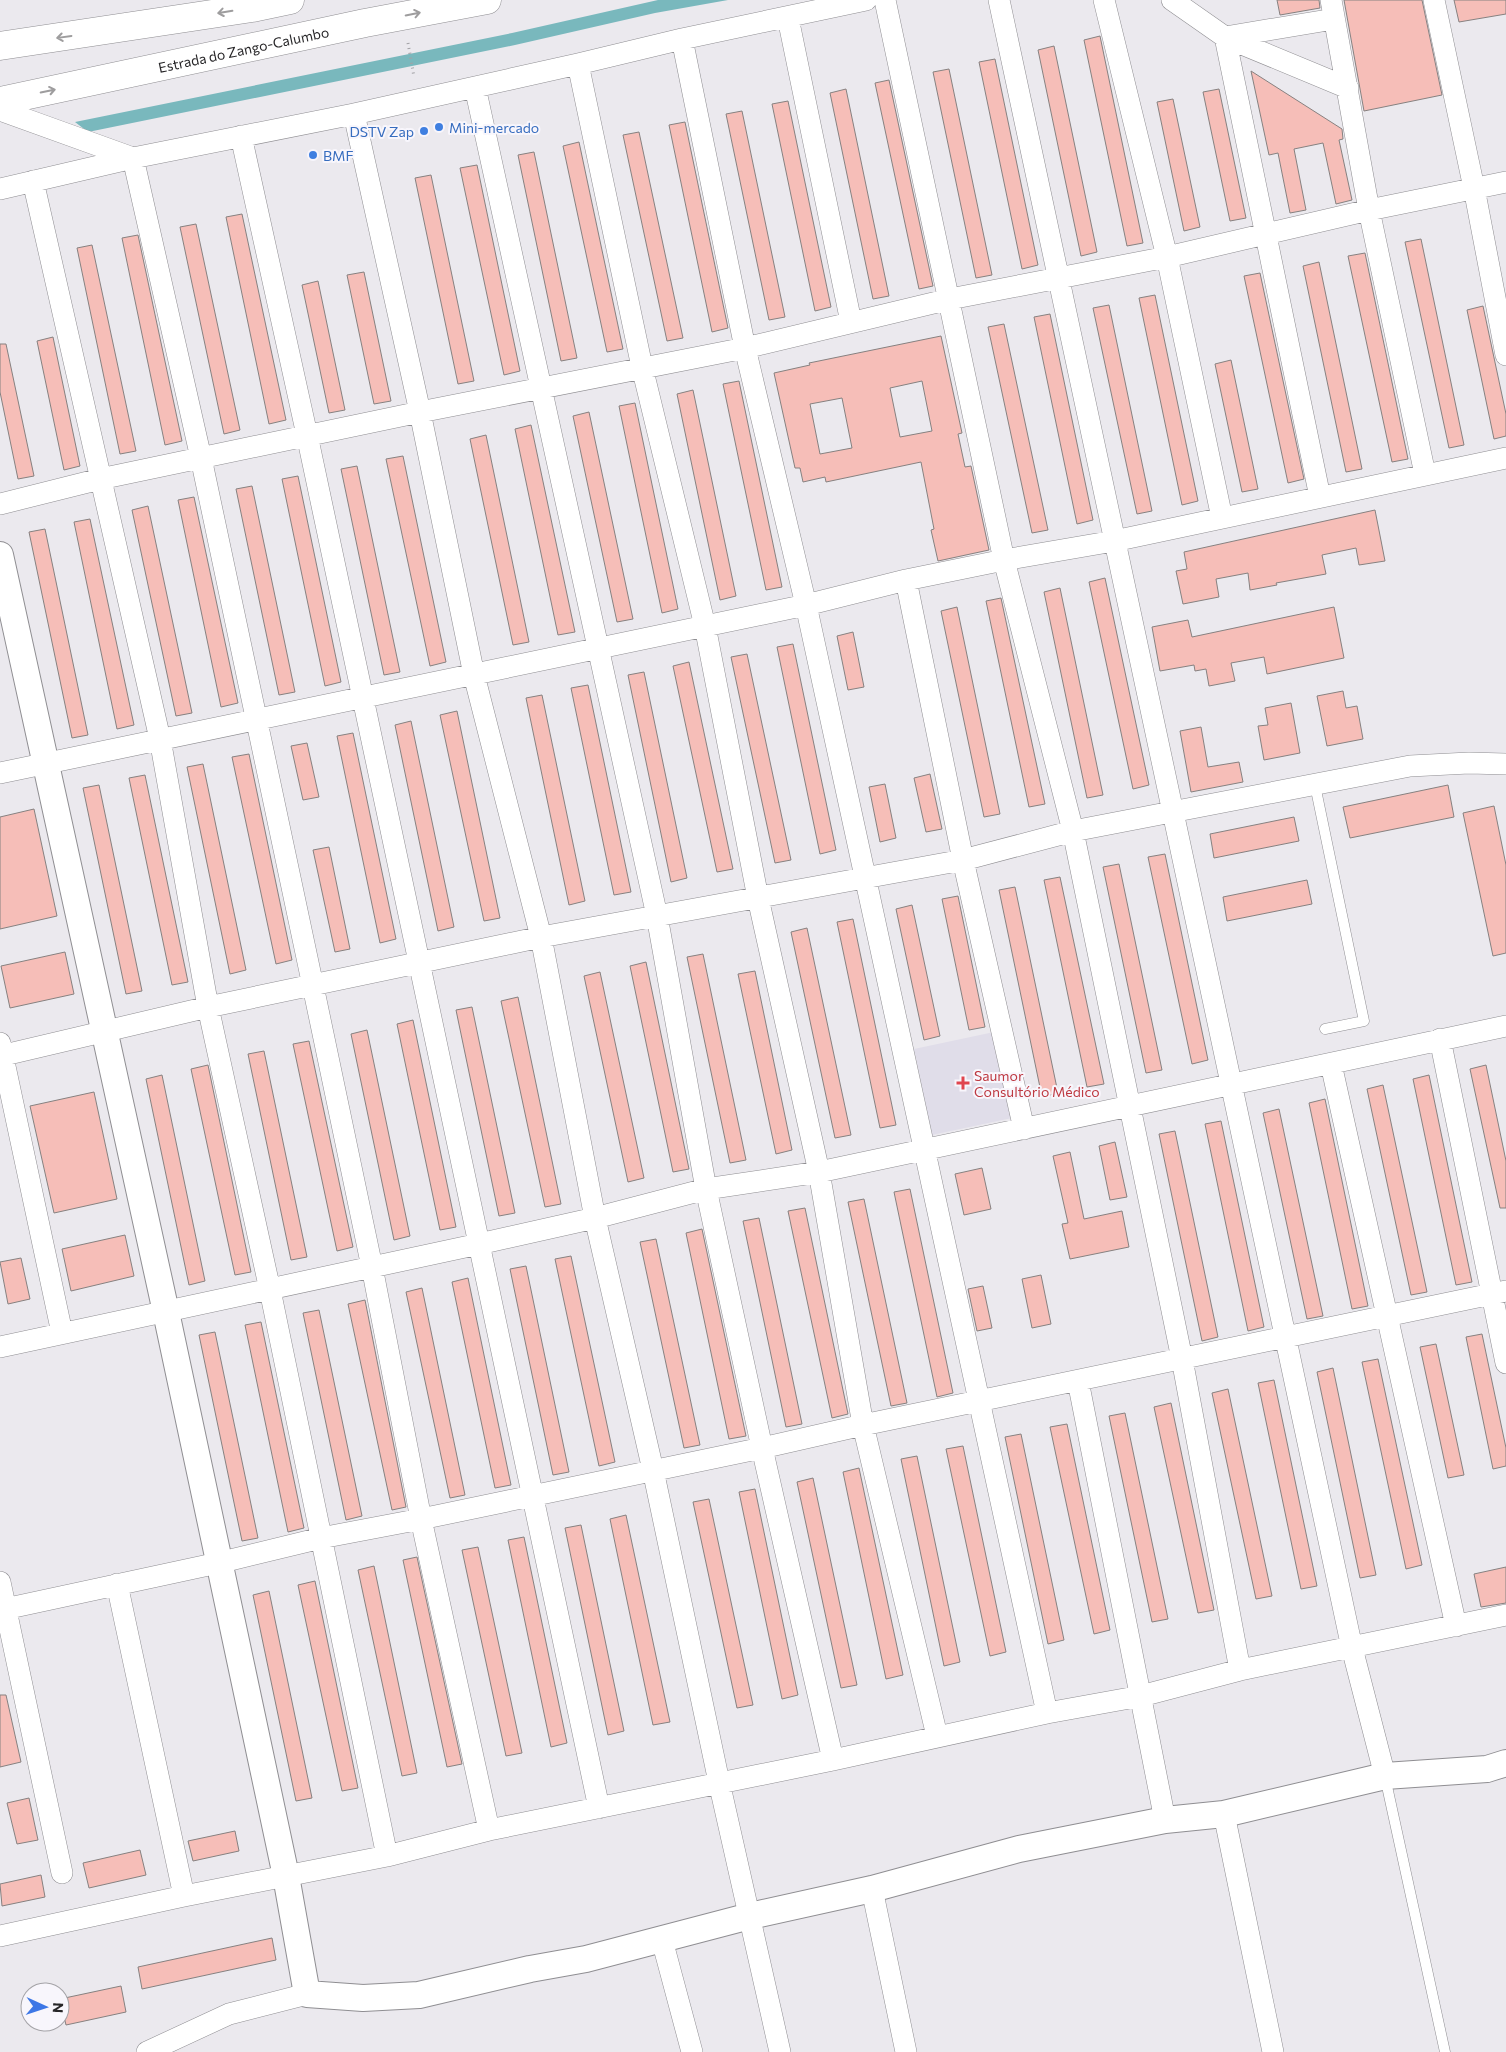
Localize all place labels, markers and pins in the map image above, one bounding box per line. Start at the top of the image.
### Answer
place label: Mini-mercado [449,119,539,136]
marker: Mini-mercado [433,121,445,133]
place label: DSTV Zap [349,123,414,140]
marker: DSTV Zap [418,125,430,137]
place label: BMF [323,147,353,164]
marker: BMF [307,149,319,161]
place label: Saumor Consultório Médico [974,1067,1100,1100]
marker: Saumor Consultório Médico [956,1076,970,1090]

